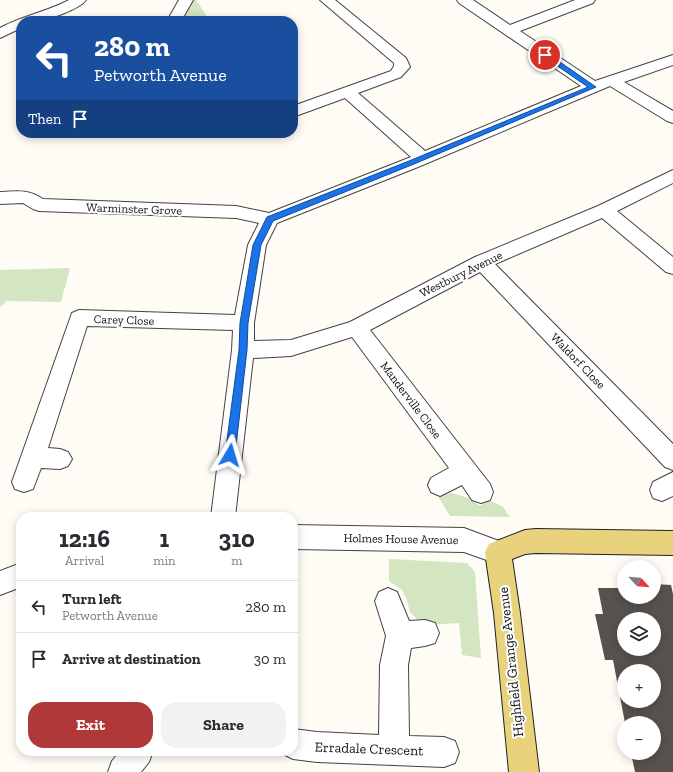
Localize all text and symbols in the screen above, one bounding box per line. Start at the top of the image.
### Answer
text: 280 m [94,30,170,63]
icon: left [28,32,80,84]
pin [528,38,562,72]
icon: arrive [534,44,556,66]
text: Petworth Avenue [94,64,227,86]
icon: arrive [69,108,91,130]
text: Then [28,110,61,128]
street label: Warminster Grove [86,200,183,218]
street label: Westbury Avenue [417,248,505,300]
street label: Carey Close [93,312,155,328]
street label: Waldorf Close [548,330,608,392]
street label: Manderville Close [378,359,445,441]
position arrow [209,434,251,476]
text: 12:16 [59,524,110,553]
text: 1 [160,524,169,553]
text: 310 [219,524,255,553]
street label: Holmes House Avenue [343,531,459,547]
text: Arrival [65,553,104,568]
text: min [153,553,176,568]
text: m [231,553,242,568]
north arrow [617,560,661,604]
map controls [617,560,661,760]
street label: Highfield Grange Avenue [495,586,527,738]
text: Turn left [62,590,122,608]
icon: left [28,596,50,618]
text: 280 m [245,598,286,616]
text: Petworth Avenue [62,608,158,623]
button: layers [617,612,661,656]
icon: arrive [28,648,50,670]
text: Arrive at destination [62,650,201,668]
text: 30 m [254,650,286,668]
button: + [617,664,661,708]
button: Exit [28,702,153,748]
button: Share [161,702,286,748]
button: − [617,716,661,760]
street label: Erradale Crescent [314,739,424,759]

